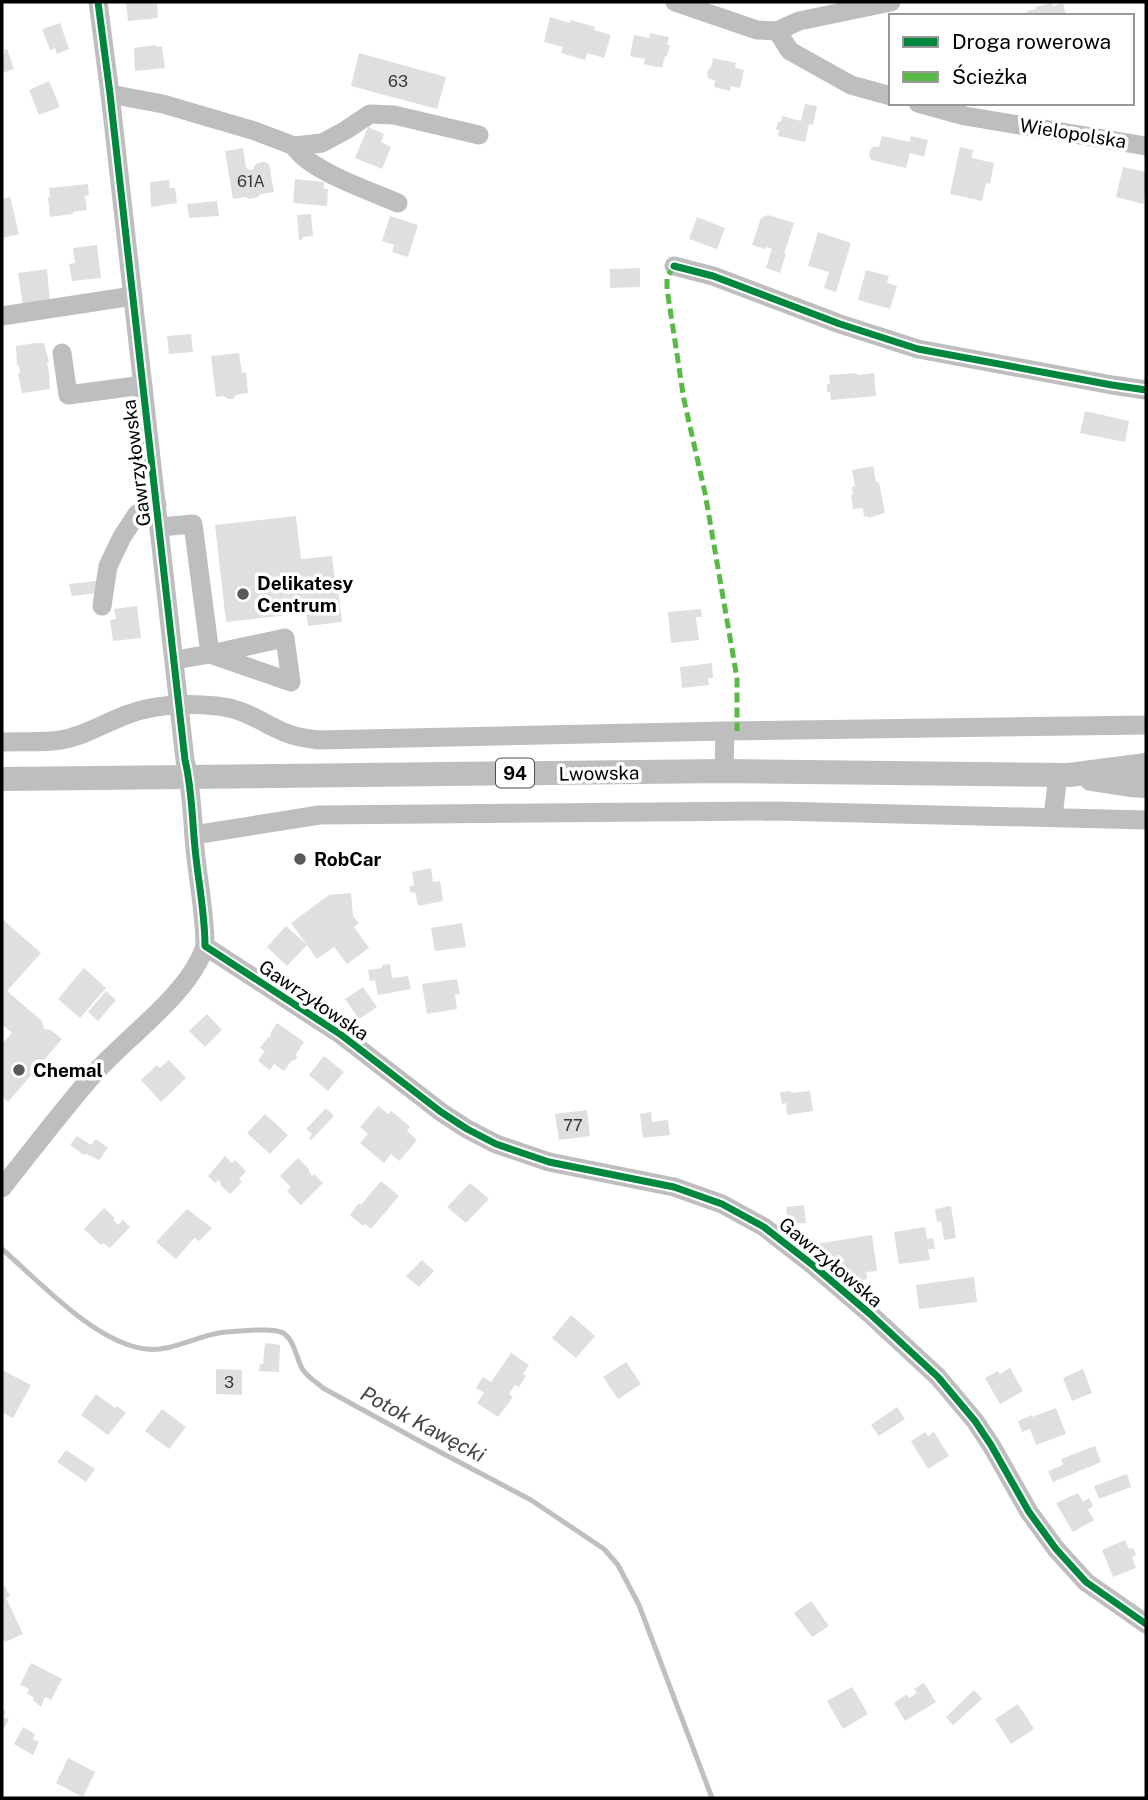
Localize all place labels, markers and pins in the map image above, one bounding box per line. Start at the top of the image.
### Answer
place label: Delikatesy Centrum [257,572,353,616]
marker: Delikatesy Centrum [235,586,251,602]
place label: RobCar [314,848,382,870]
marker: RobCar [292,851,308,867]
place label: Chemal [33,1059,103,1081]
marker: Chemal [11,1062,27,1078]

